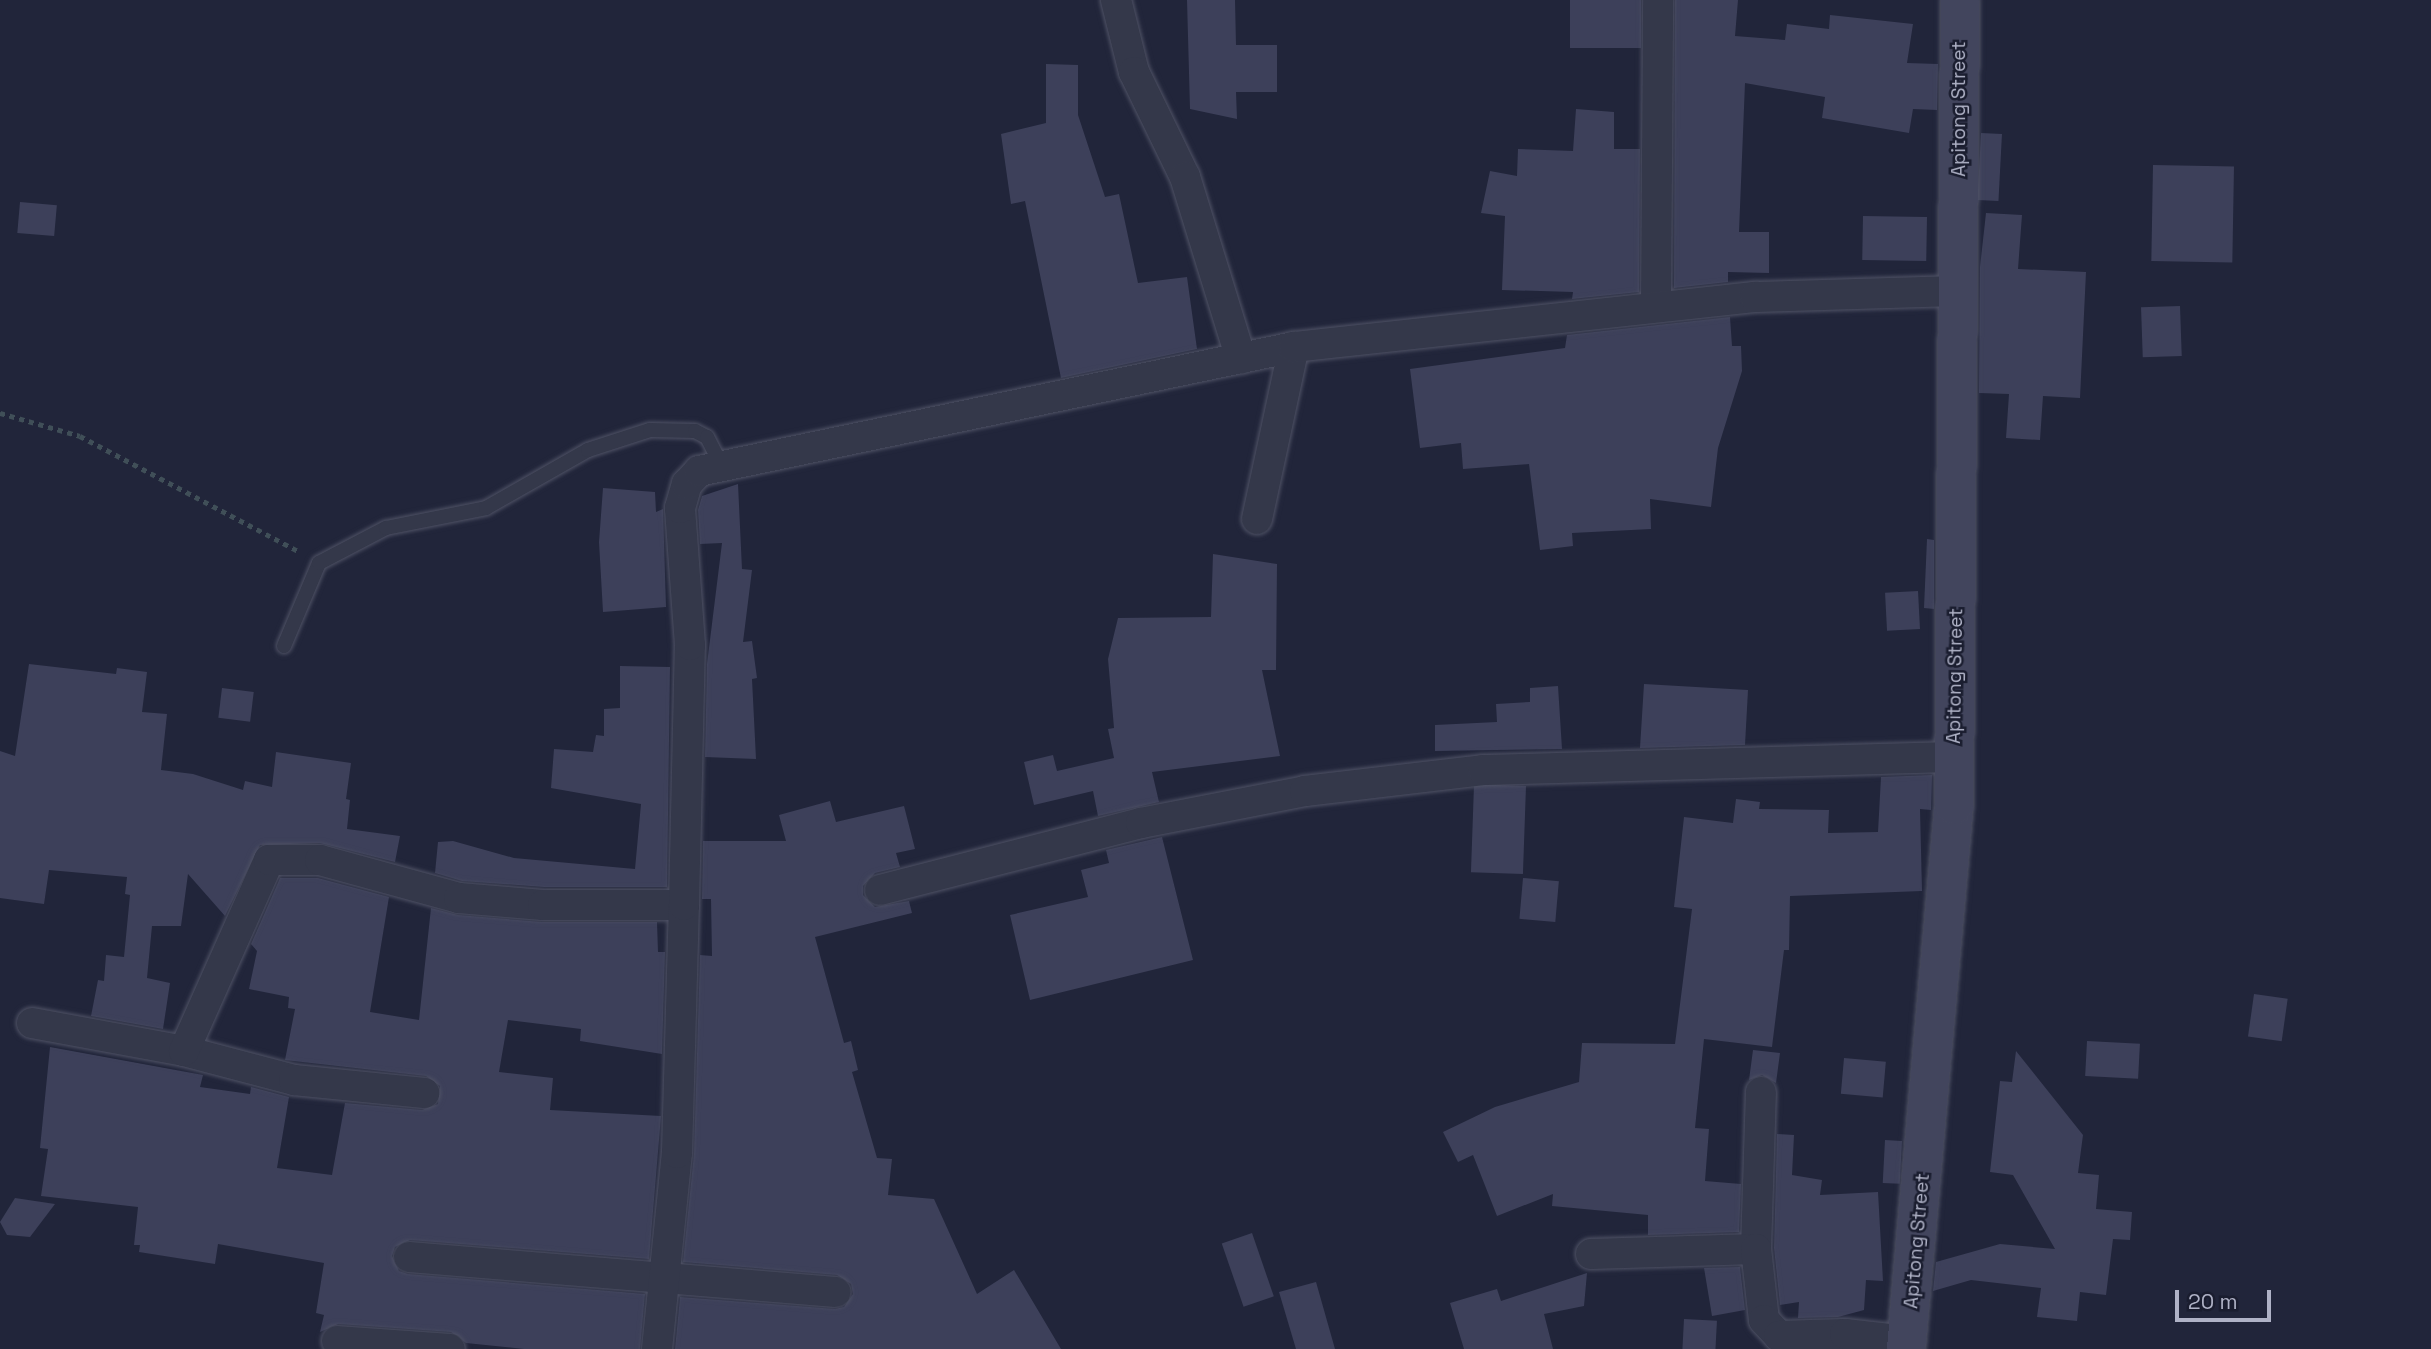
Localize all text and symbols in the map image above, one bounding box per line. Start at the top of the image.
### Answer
street label: Apitong Street [1948,41,1970,177]
street label: Apitong Street [1942,608,1968,744]
street label: Apitong Street [1900,1172,1934,1310]
scale bar [2179,1276,2275,1320]
text: 20 m [2188,1288,2238,1315]

